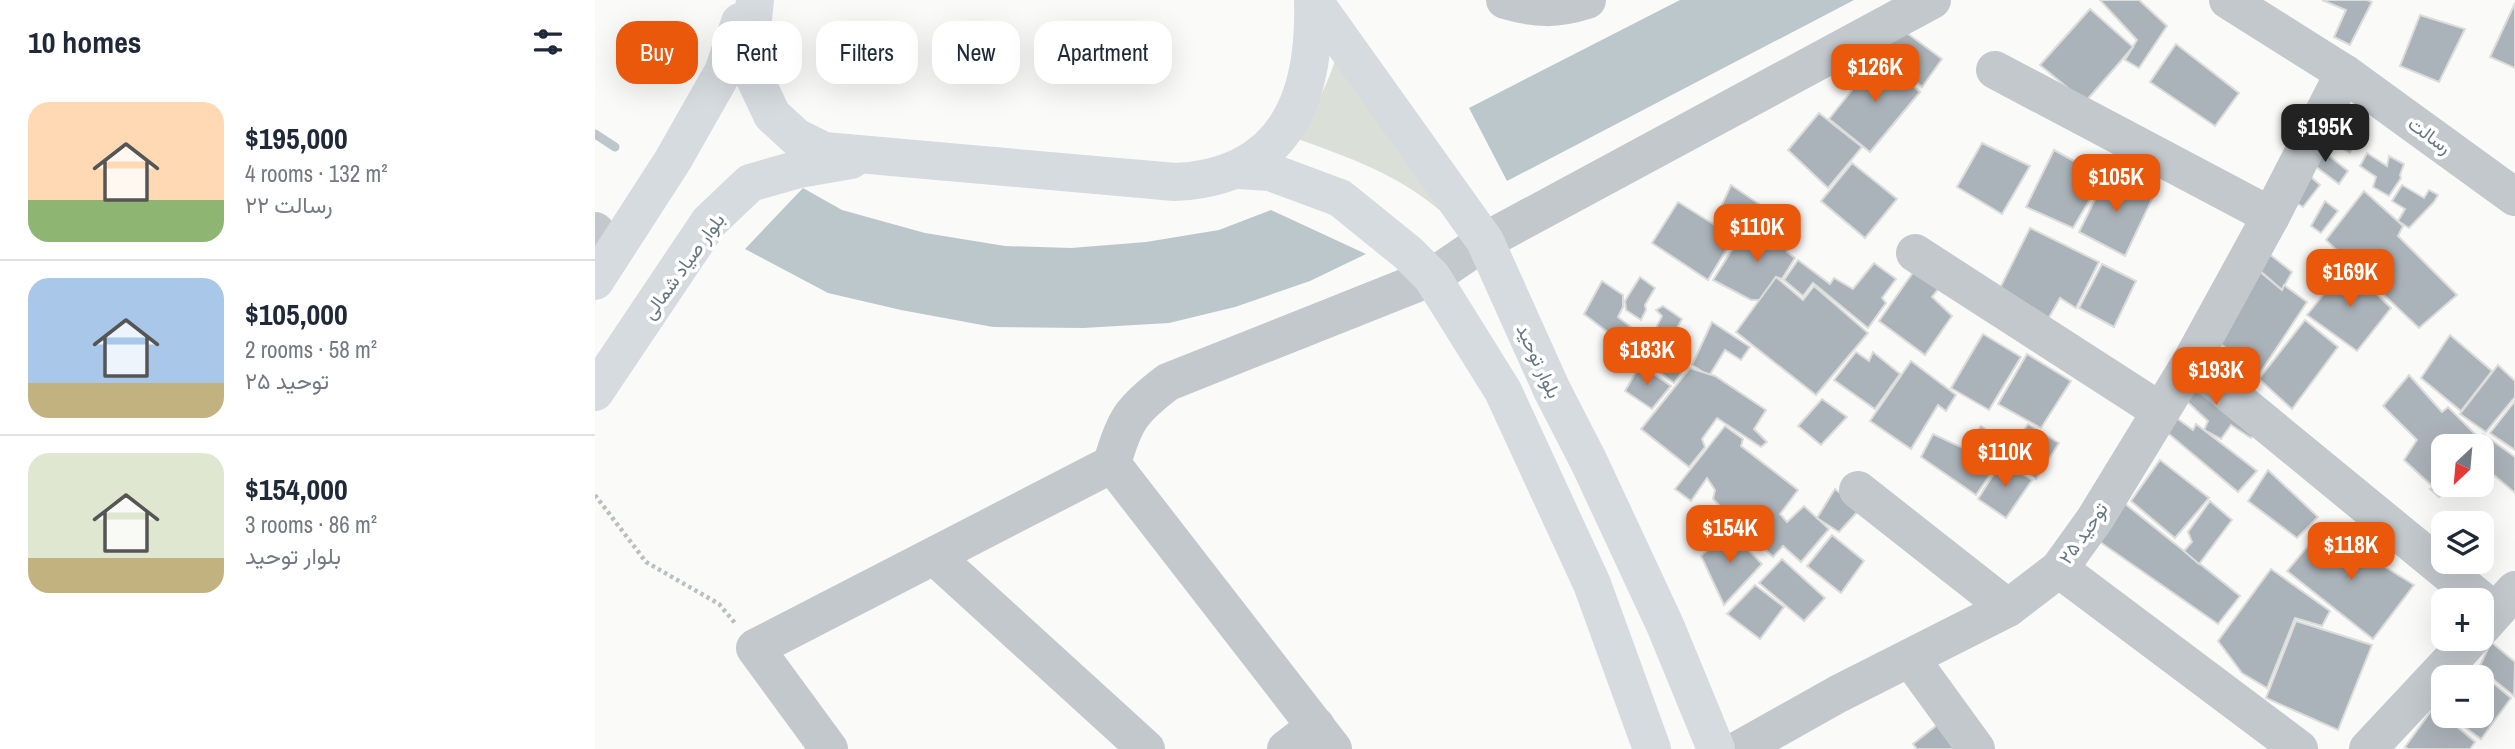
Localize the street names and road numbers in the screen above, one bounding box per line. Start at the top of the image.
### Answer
street label: رسالت [2403,110,2457,160]
street label: بلوار صیاد شمالی [636,208,730,324]
street label: بلوار توحید [1510,320,1568,402]
street label: توحید ۲۵ [2052,497,2114,569]

